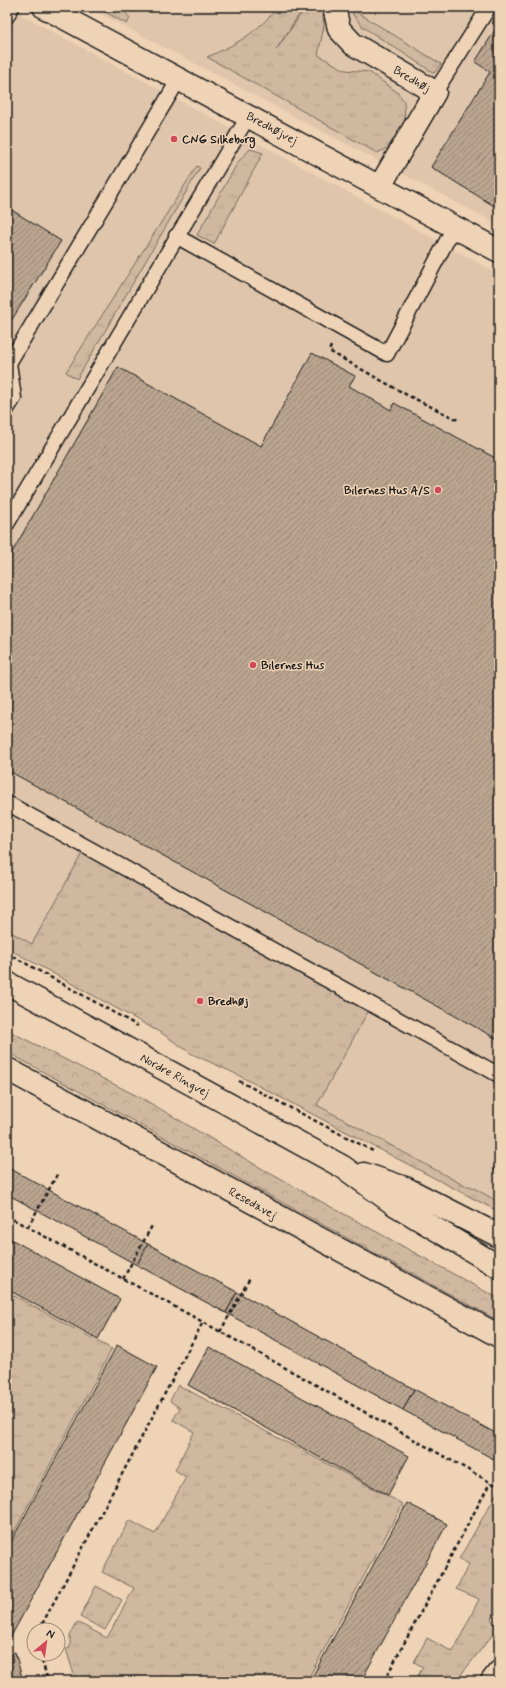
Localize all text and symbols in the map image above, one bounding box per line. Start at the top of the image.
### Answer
street label: Bredhøj [390,63,433,97]
street label: Bredhøjvej [243,109,300,149]
place label: CNG Silkeborg [182,132,255,149]
marker: CNG Silkeborg [169,134,179,144]
place label: Bilernes Hus A/S [344,483,430,499]
marker: Bilernes Hus A/S [433,485,443,495]
place label: Bilernes Hus [261,658,325,674]
marker: Bilernes Hus [248,660,258,670]
place label: Bredhøj [208,994,248,1010]
marker: Bredhøj [195,996,205,1006]
street label: Nordre Ringvej [137,1050,212,1101]
street label: Resedavej [225,1184,280,1224]
north arrow [26,1622,66,1662]
text: N [44,1626,57,1642]

